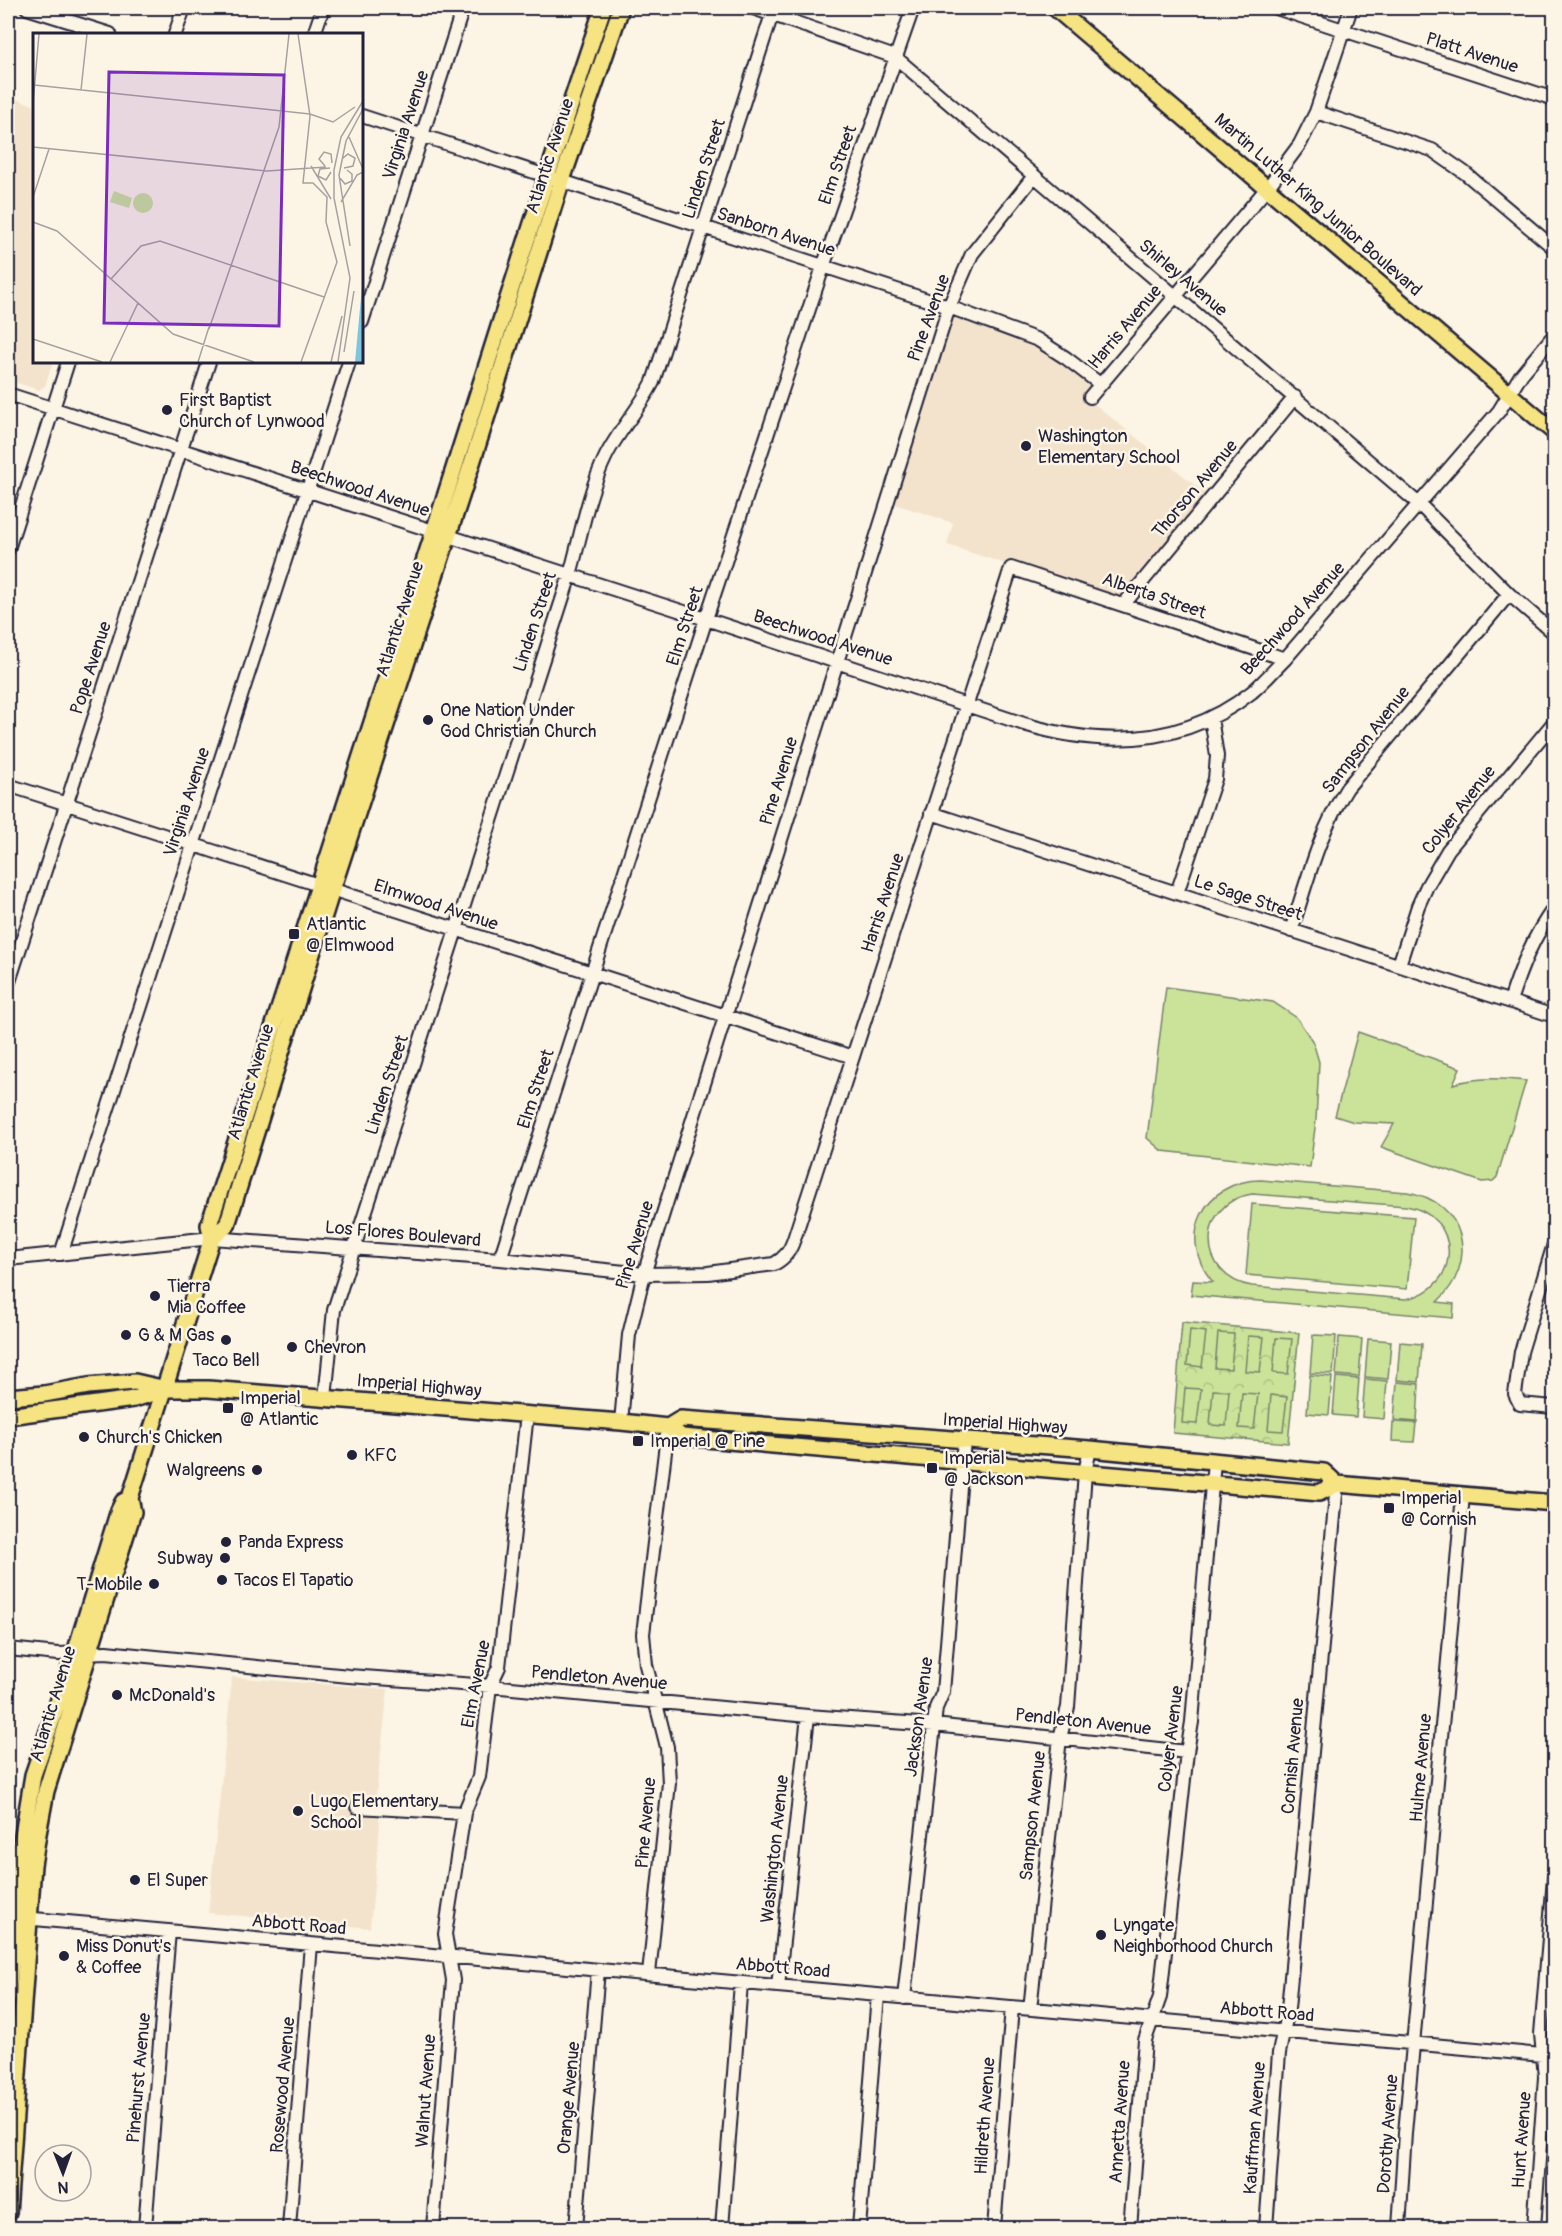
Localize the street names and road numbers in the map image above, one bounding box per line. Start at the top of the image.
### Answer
street label: Platt Avenue [1423,27,1521,79]
street label: Virginia Avenue [378,67,435,183]
street label: Atlantic Avenue [521,95,579,217]
street label: Martin Luther King Junior Boulevard [1209,108,1427,302]
street label: Linden Street [677,115,731,222]
street label: Elm Street [814,122,863,208]
street label: Sanborn Avenue [714,202,838,262]
street label: Shirley Avenue [1134,234,1232,322]
street label: Pine Avenue [903,271,955,365]
street label: Harris Avenue [1083,280,1167,374]
street label: Thorson Avenue [1147,435,1243,543]
street label: Beechwood Avenue [287,456,433,522]
street label: Beechwood Avenue [1236,557,1350,681]
street label: Atlantic Avenue [371,558,429,680]
street label: Alberta Street [1099,567,1210,625]
street label: Linden Street [508,568,562,675]
street label: Elm Street [661,583,709,669]
street label: Beechwood Avenue [750,605,896,671]
street label: Pope Avenue [65,618,117,717]
street label: Sampson Avenue [1317,681,1415,798]
street label: Pine Avenue [755,734,803,828]
street label: Virginia Avenue [159,744,216,860]
street label: Colyer Avenue [1417,761,1501,859]
street label: Harris Avenue [856,850,910,956]
street label: Le Sage Street [1191,870,1306,927]
street label: Elmwood Avenue [371,874,501,936]
street label: Atlantic Avenue [222,1021,280,1143]
street label: Linden Street [360,1031,414,1138]
street label: Elm Street [512,1046,560,1132]
street label: Pine Avenue [611,1198,659,1292]
street label: Los Flores Boulevard [324,1216,482,1252]
street label: Imperial Highway [356,1369,483,1403]
street label: Imperial Highway [942,1408,1069,1440]
street label: Elm Avenue [456,1638,496,1730]
street label: Atlantic Avenue [24,1643,82,1765]
street label: Jackson Avenue [899,1656,939,1778]
street label: Pendleton Avenue [530,1661,668,1695]
street label: Colyer Avenue [1153,1684,1189,1794]
street label: Cornish Avenue [1276,1697,1310,1815]
street label: Pendleton Avenue [1014,1703,1152,1741]
street label: Hulme Avenue [1405,1713,1437,1823]
street label: Sampson Avenue [1015,1750,1051,1882]
street label: Washington Avenue [756,1774,794,1924]
street label: Pine Avenue [631,1776,661,1869]
street label: Abbott Road [251,1909,347,1941]
street label: Abbott Road [735,1952,831,1984]
street label: Abbott Road [1219,1996,1315,2028]
street label: Pinehurst Avenue [122,2012,156,2144]
street label: Rosewood Avenue [266,2016,300,2154]
street label: Walnut Avenue [411,2033,441,2149]
street label: Orange Avenue [553,2041,585,2155]
street label: Hildreth Avenue [969,2056,1001,2175]
street label: Annetta Avenue [1104,2060,1136,2184]
street label: Kauffman Avenue [1239,2061,1271,2195]
street label: Dorothy Avenue [1372,2074,1404,2194]
street label: Hunt Avenue [1507,2091,1537,2189]

